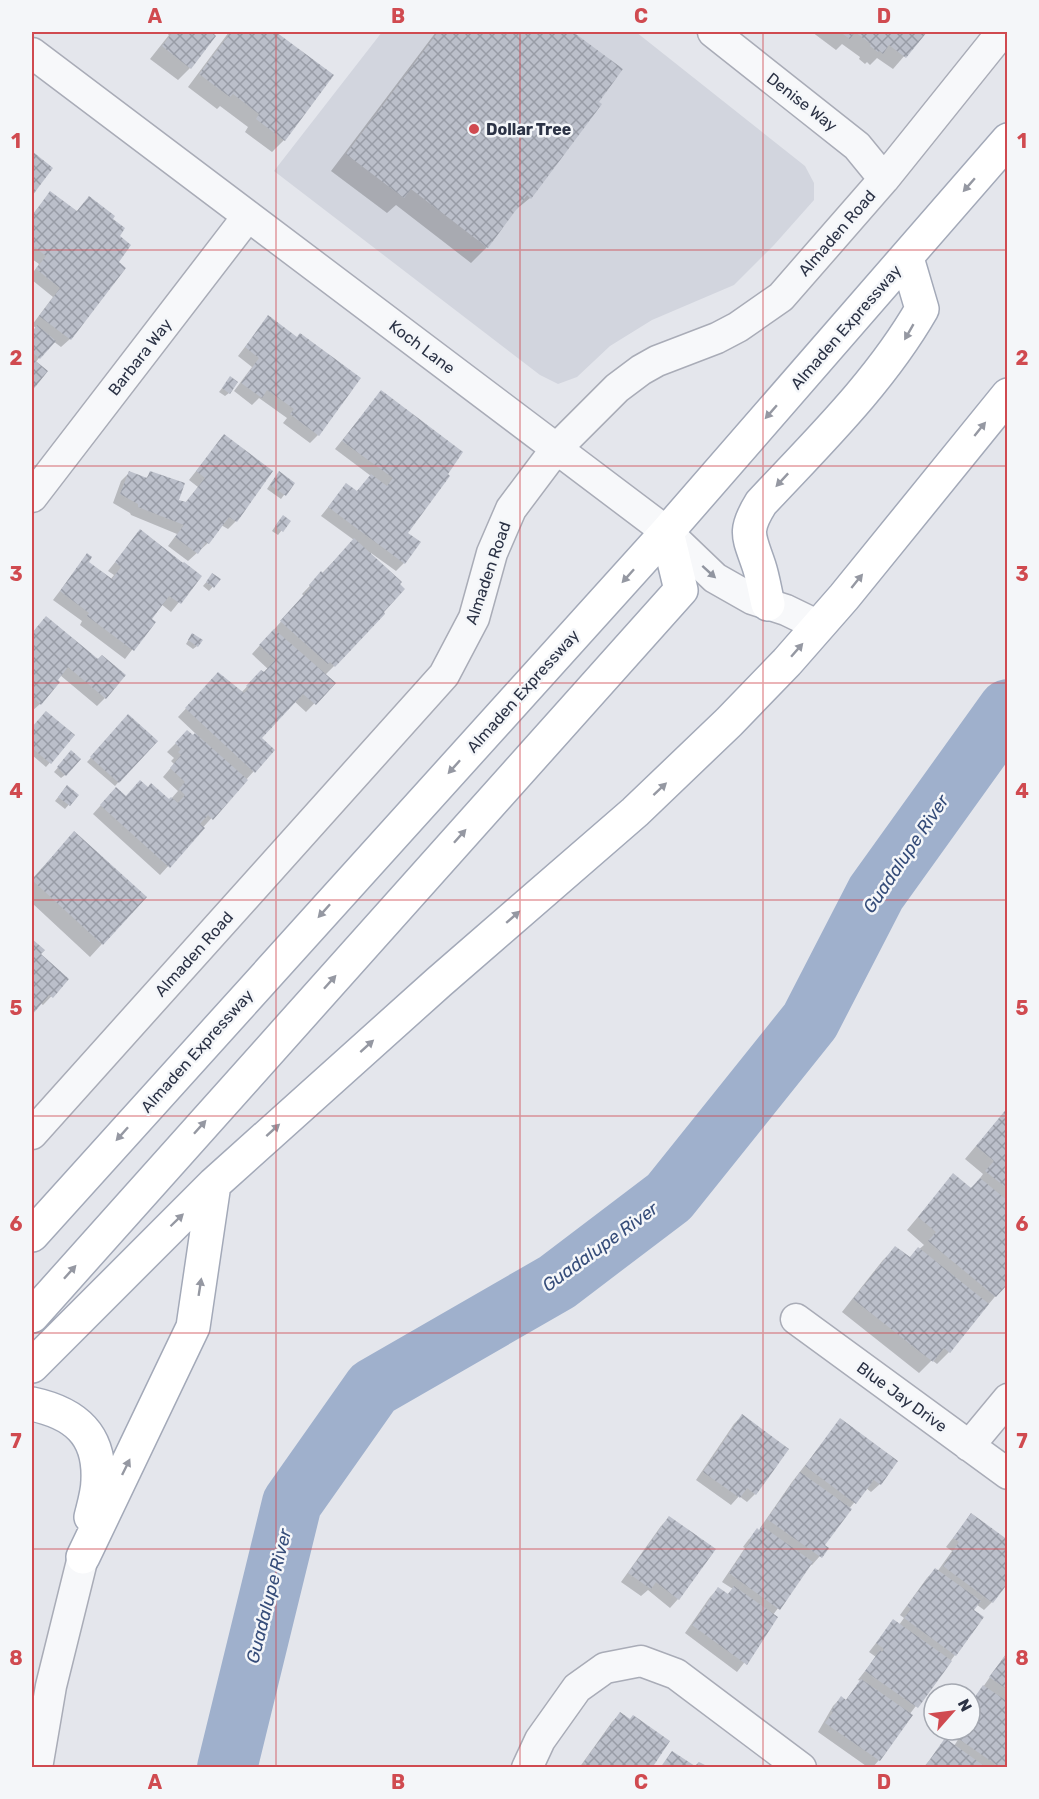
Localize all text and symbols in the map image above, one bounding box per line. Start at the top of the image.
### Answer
text: A [148,4,163,28]
text: B [391,4,405,28]
text: C [634,4,648,28]
text: D [877,4,891,28]
street label: Denise Way [763,69,841,136]
place label: Dollar Tree [486,120,571,139]
marker: Dollar Tree [467,122,481,136]
text: 1 [11,129,21,153]
text: 1 [1017,129,1027,153]
one-way arrow [963,177,976,193]
street label: Almaden Road [795,186,879,280]
street label: Almaden Expressway [787,261,905,393]
street label: Barbara Way [104,315,176,399]
street label: Koch Lane [385,316,459,378]
one-way arrow [904,324,914,341]
text: 2 [10,346,23,370]
text: 2 [1016,346,1029,370]
one-way arrow [765,404,778,419]
one-way arrow [973,422,985,437]
one-way arrow [775,472,789,487]
street label: Almaden Road [461,519,515,627]
text: 3 [9,562,23,586]
text: 3 [1015,562,1029,586]
one-way arrow [702,565,717,579]
one-way arrow [621,568,635,583]
one-way arrow [851,573,864,589]
street label: Almaden Expressway [463,626,583,756]
one-way arrow [790,643,804,658]
one-way arrow [448,760,462,774]
text: 4 [9,779,23,803]
text: 4 [1015,779,1029,803]
one-way arrow [652,783,667,796]
water label: Guadalupe River [858,790,954,917]
one-way arrow [453,829,466,844]
one-way arrow [317,904,331,919]
street label: Almaden Road [151,908,237,1000]
one-way arrow [505,911,520,924]
one-way arrow [323,974,337,989]
street label: Almaden Expressway [137,986,257,1116]
text: 5 [10,996,23,1020]
text: 5 [1016,996,1029,1020]
one-way arrow [359,1040,374,1053]
one-way arrow [193,1120,206,1135]
one-way arrow [265,1124,280,1137]
one-way arrow [116,1126,129,1141]
water label: Guadalupe River [538,1197,663,1296]
text: 6 [9,1212,23,1236]
text: 6 [1015,1212,1029,1236]
one-way arrow [169,1214,183,1228]
one-way arrow [63,1265,77,1280]
one-way arrow [196,1278,205,1297]
street label: Blue Jay Drive [853,1358,951,1436]
text: 7 [10,1429,22,1453]
text: 7 [1016,1429,1028,1453]
one-way arrow [122,1458,131,1475]
water label: Guadalupe River [242,1525,297,1666]
text: 8 [9,1646,23,1670]
text: 8 [1015,1646,1029,1670]
north arrow [922,1682,982,1742]
text: N [954,1696,976,1715]
text: A [148,1770,163,1794]
text: B [391,1770,405,1794]
text: C [634,1770,648,1794]
text: D [877,1770,891,1794]

